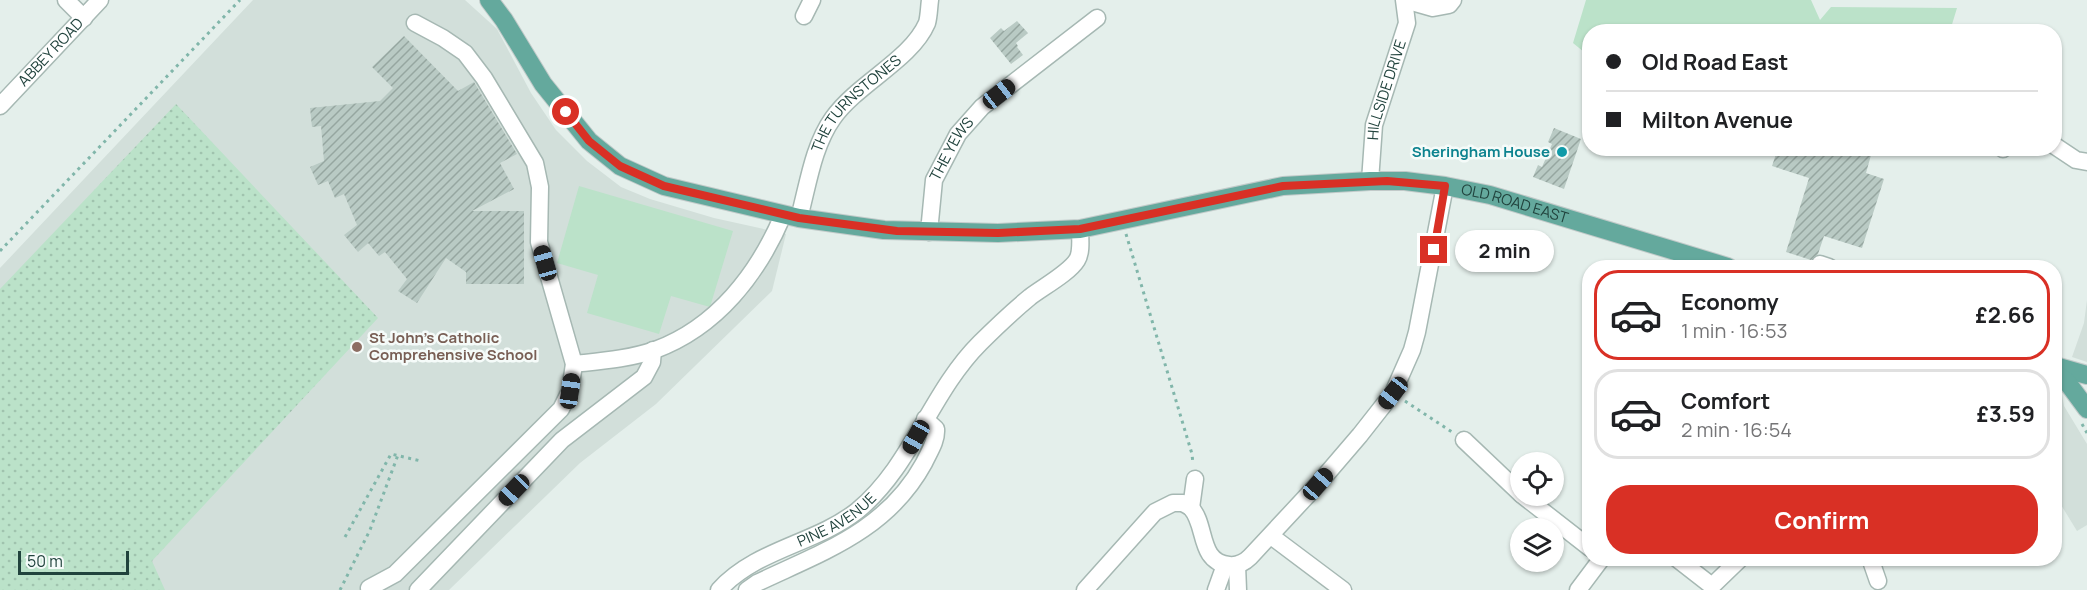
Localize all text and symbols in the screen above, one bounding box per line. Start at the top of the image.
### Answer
street label: ABBEY ROAD [13,13,88,91]
street label: HILLSIDE DRIVE [1362,37,1411,141]
text: Old Road East [1642,47,1788,77]
street label: THE TURNSTONES [806,50,905,155]
car [979,76,1019,112]
route start [552,98,579,125]
text: Milton Avenue [1642,105,1793,135]
street label: THE YEWS [924,112,978,184]
place label: Sheringham House [1412,141,1550,162]
marker: Sheringham House [1555,145,1569,159]
street label: OLD ROAD EAST [1460,179,1571,228]
callout: 2 min [1455,229,1554,271]
route end [1420,236,1447,263]
text: 2 min [1478,237,1531,264]
car [531,243,559,283]
text: Economy [1681,287,1779,317]
icon: car [1609,288,1663,342]
text: £2.66 [1975,300,2035,330]
text: 1 min · 16:53 [1681,317,1788,344]
place label: St John's Catholic Comprehensive School [369,327,538,365]
marker: St John's Catholic Comprehensive School [350,340,364,354]
car [559,372,581,410]
car [1375,373,1411,413]
text: Comfort [1681,386,1770,416]
icon: car [1609,387,1663,441]
text: £3.59 [1976,399,2035,429]
text: 2 min · 16:54 [1681,416,1792,443]
car [899,417,933,457]
map controls [1510,452,1564,572]
button: locate [1510,452,1564,506]
car [1299,465,1337,503]
car [495,471,533,509]
button: Confirm [1606,485,2038,554]
street label: PINE AVENUE [794,488,881,552]
button: layers [1510,518,1564,572]
scale bar [18,548,129,576]
text: 50 m [27,550,63,572]

